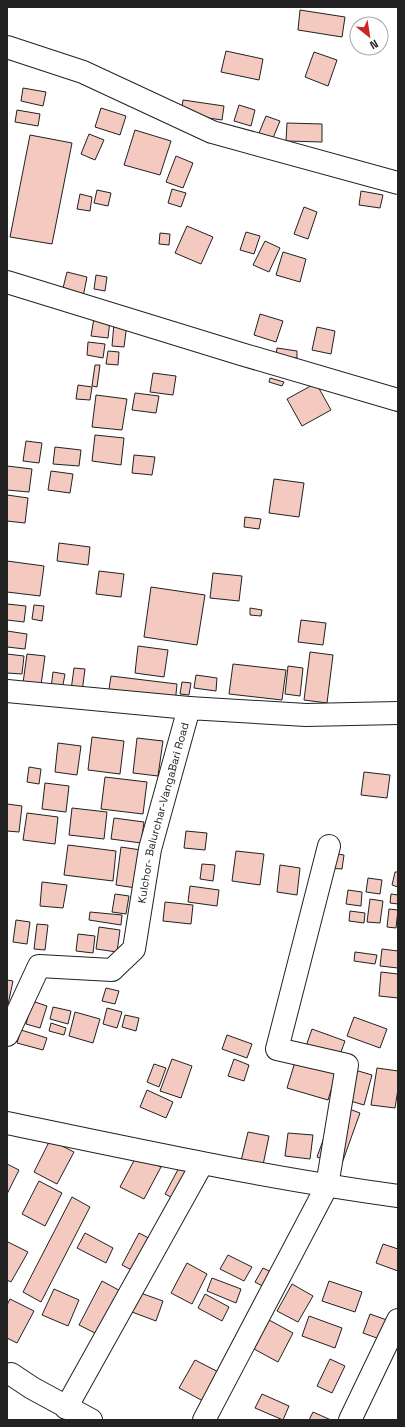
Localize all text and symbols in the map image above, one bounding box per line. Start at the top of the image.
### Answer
north arrow [349,16,389,56]
text: N [367,37,381,53]
street label: Kulchor- Balurchar-VangaBari Road [134,721,192,904]

